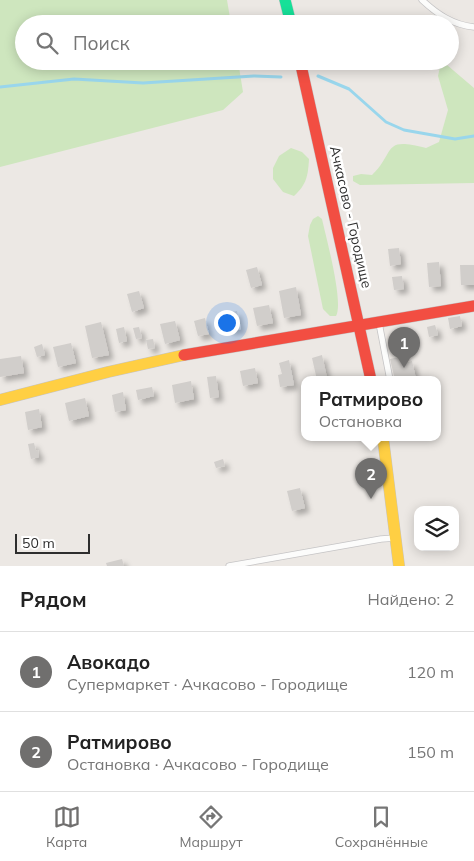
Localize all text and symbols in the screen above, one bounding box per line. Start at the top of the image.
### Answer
search box [15,15,459,70]
icon: search [33,29,61,57]
text: Поиск [73,31,130,55]
street label: Ачкасово - Городище [326,144,376,290]
your location [214,310,240,336]
pin: 1 [388,327,420,368]
popup [301,376,441,441]
text: Ратмирово [319,387,423,411]
text: Остановка [319,411,402,431]
pin: 2 [355,458,387,499]
map controls [414,506,459,551]
button: layers [414,506,459,551]
scale bar [15,531,90,554]
text: 50 m [22,534,55,552]
text: Рядом [20,586,87,612]
text: Найдено: 2 [368,589,454,609]
text: Авокадо [67,650,150,674]
text: 1 [31,662,41,682]
text: 120 m [407,662,454,682]
text: Супермаркет · Ачкасово - Городище [67,674,348,694]
text: Ратмирово [67,730,172,754]
text: 2 [31,742,41,762]
text: 150 m [407,742,454,762]
text: Остановка · Ачкасово - Городище [67,754,329,774]
tab: Карта [46,803,87,851]
tab: Маршрут [180,803,243,851]
tab: Сохранённые [335,803,428,851]

